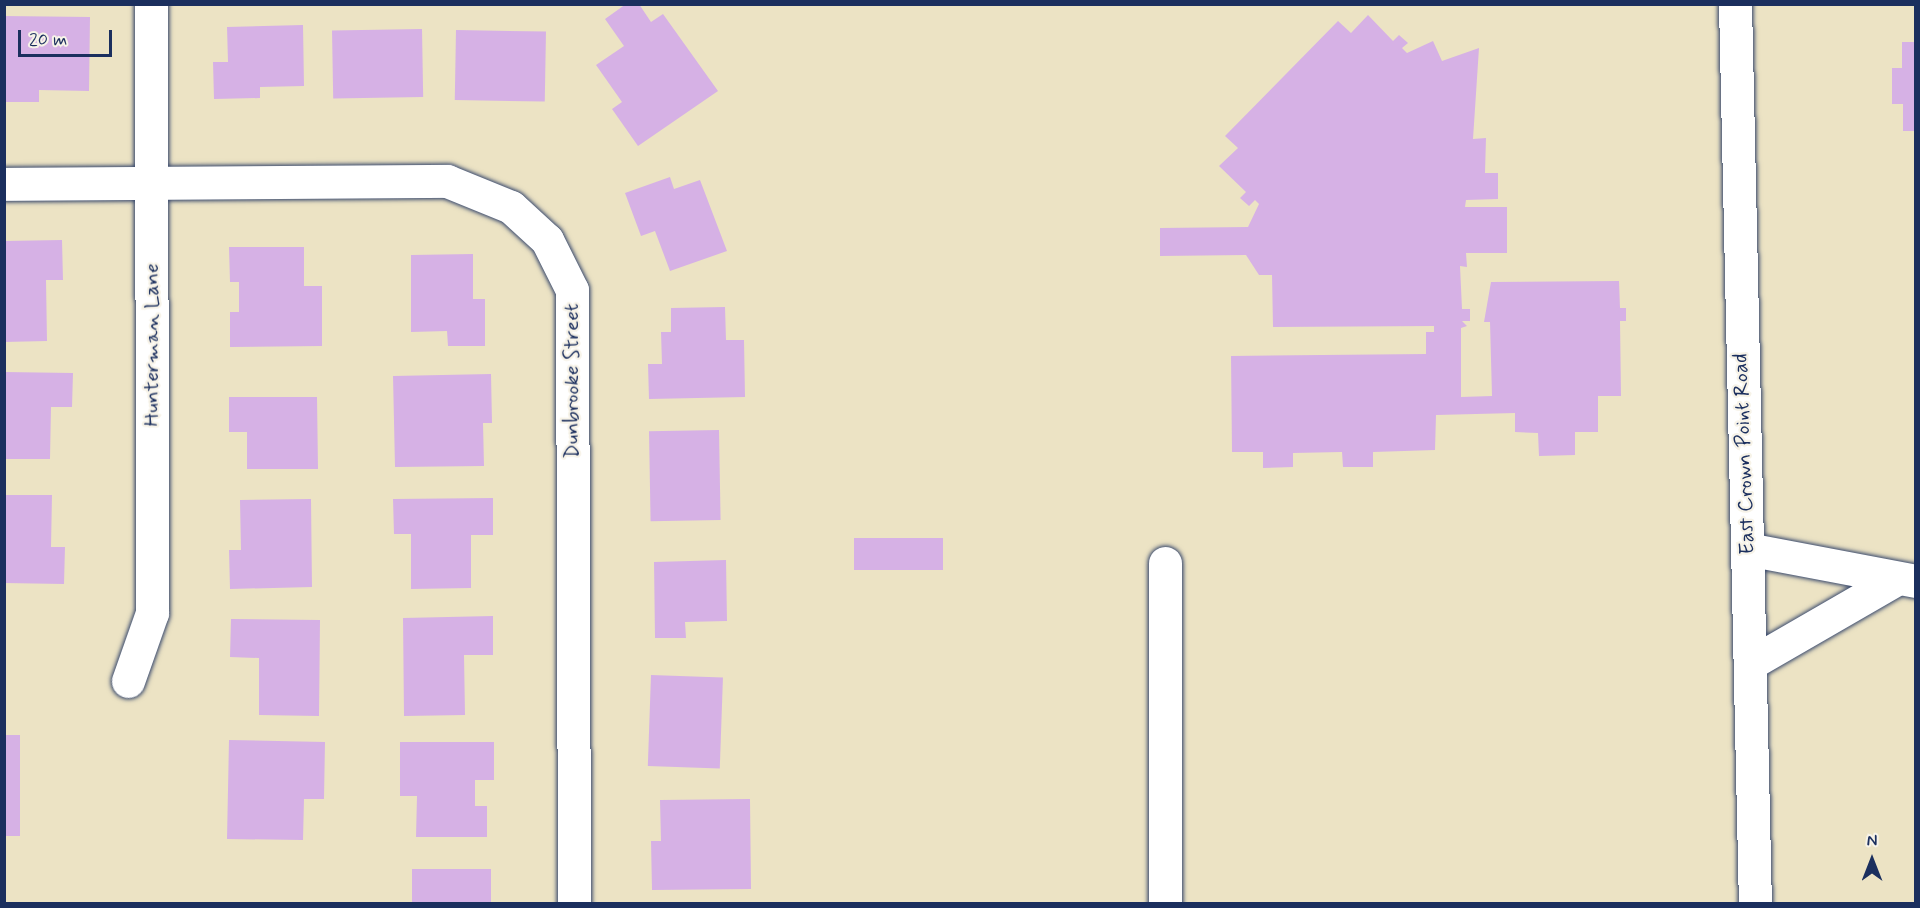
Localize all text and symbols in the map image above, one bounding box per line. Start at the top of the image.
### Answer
scale bar [21,18,116,56]
text: 20 m [29,28,67,52]
street label: Hunterman Lane [139,263,165,427]
street label: Dunbrooke Street [559,301,585,461]
street label: East Crown Point Road [1728,354,1760,554]
north arrow [1842,830,1902,890]
text: N [1867,831,1877,852]

